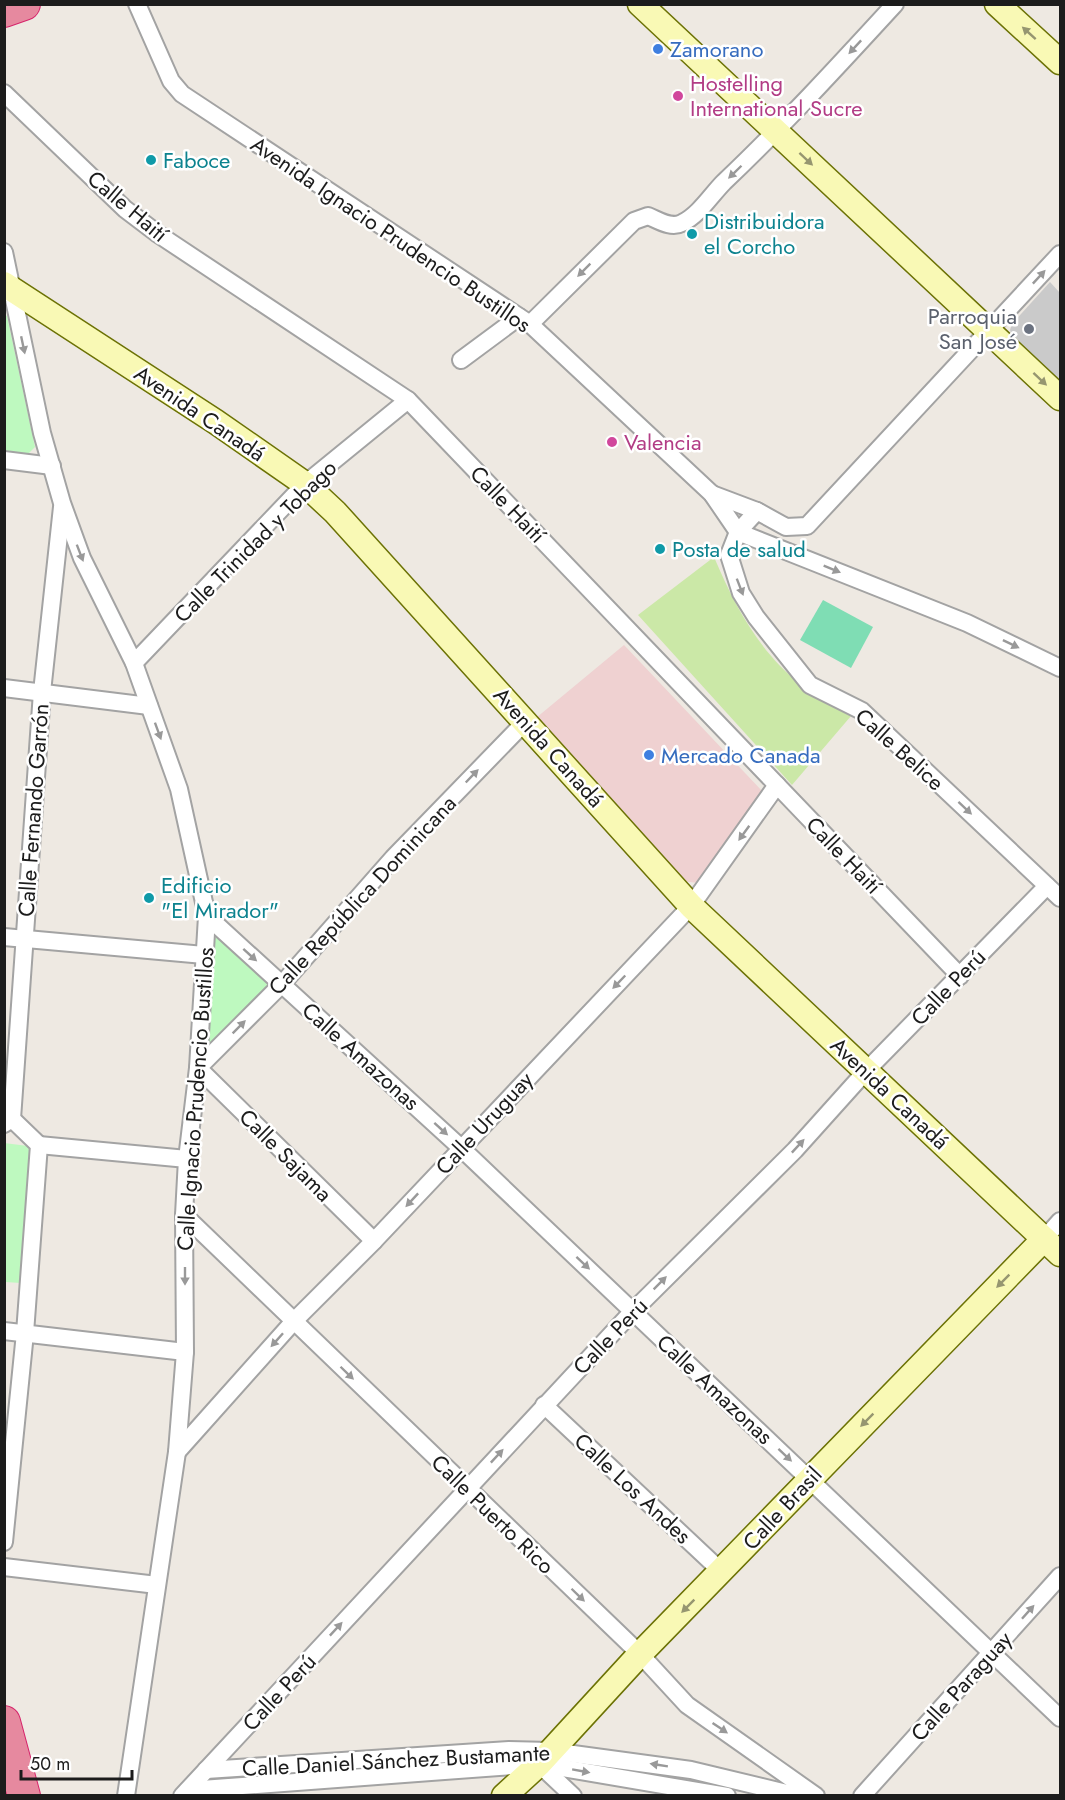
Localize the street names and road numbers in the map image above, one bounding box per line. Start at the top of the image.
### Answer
street label: Avenida Ignacio Prudencio Bustillos [245,128,538,340]
street label: Calle Haití [81,163,176,250]
street label: Avenida Canadá [128,357,272,469]
street label: Calle Trinidad y Tobago [166,452,344,630]
street label: Calle Haití [463,458,554,551]
street label: Avenida Canadá [486,680,612,814]
street label: Calle Belice [848,700,952,798]
street label: Calle Fernando Garrón [10,702,56,918]
street label: Calle República Dominicana [261,788,463,1002]
street label: Calle Haití [799,809,890,902]
street label: Calle Perú [903,942,993,1032]
street label: Calle Ignacio Prudencio Bustillos [168,946,222,1252]
street label: Calle Amazonas [295,994,427,1118]
street label: Avenida Canadá [823,1029,957,1157]
street label: Calle Uruguay [428,1064,541,1182]
street label: Calle Sajama [232,1101,340,1209]
street label: Calle Perú [565,1291,655,1381]
street label: Calle Amazonas [650,1327,780,1452]
street label: Calle Los Andes [567,1425,699,1551]
street label: Calle Puerto Rico [424,1447,562,1581]
street label: Calle Brasil [735,1459,829,1557]
street label: Calle Paraguay [903,1624,1019,1748]
street label: Calle Perú [235,1646,323,1738]
street label: Calle Daniel Sánchez Bustamante [241,1736,551,1784]

